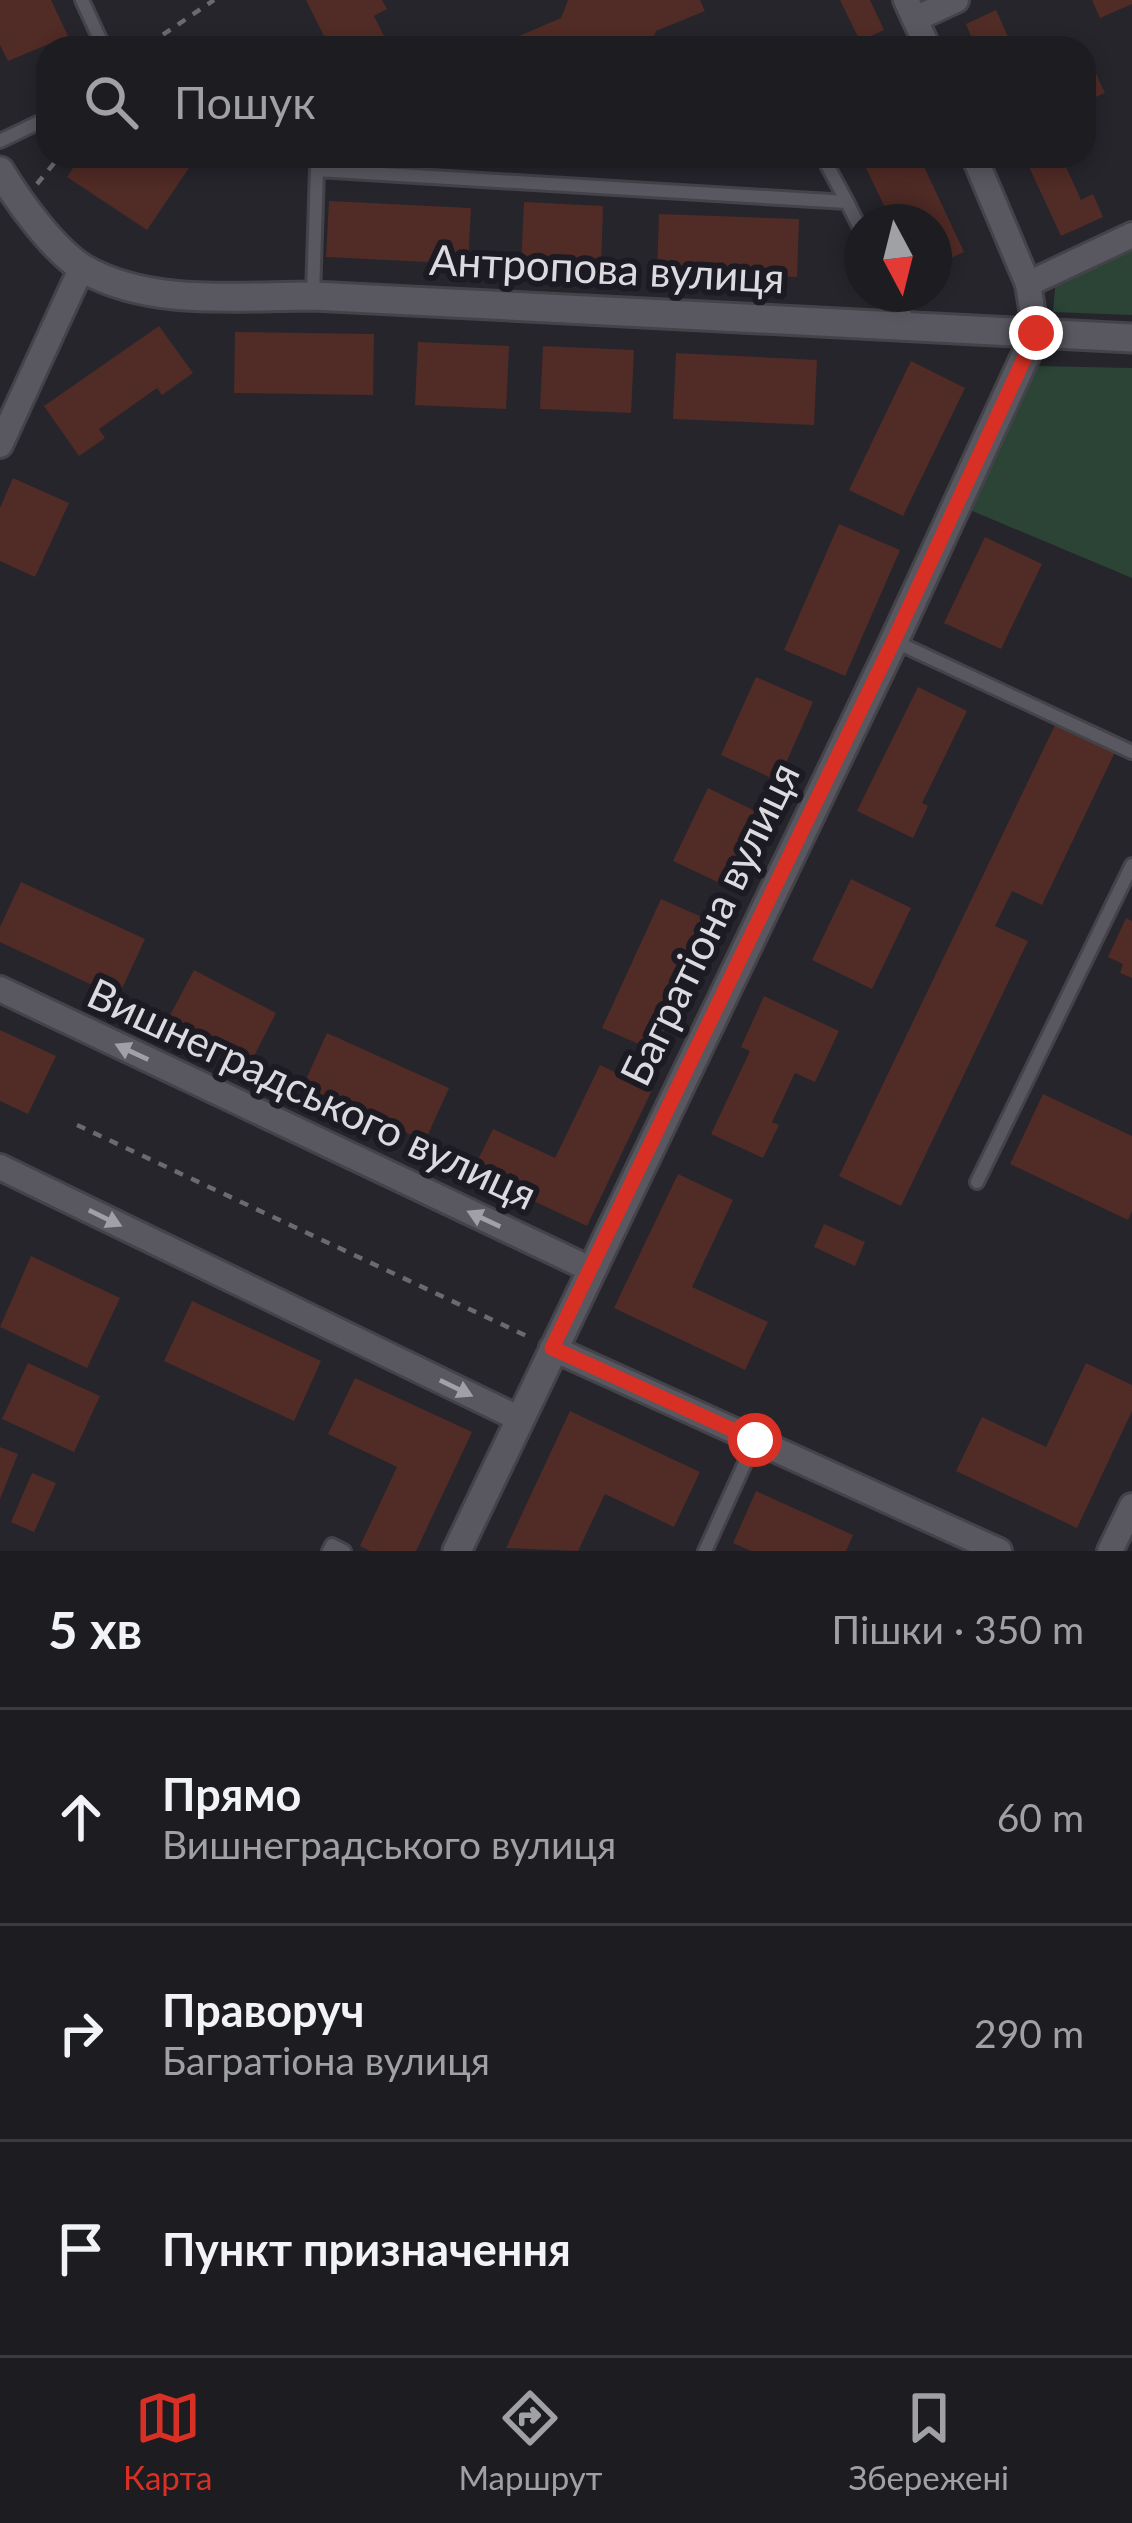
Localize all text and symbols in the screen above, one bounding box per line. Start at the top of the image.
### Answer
search box [36,36,1096,168]
icon: search [78,69,144,135]
text: Пошук [174,75,315,129]
north arrow [844,204,952,312]
street label: Антропова вулиця [428,234,786,302]
route end [1009,306,1063,360]
street label: Багратіона вулиця [609,754,809,1093]
street label: Вишнеградського вулиця [80,967,545,1219]
one-way arrow [114,1042,149,1062]
one-way arrow [88,1208,123,1228]
one-way arrow [466,1209,501,1229]
one-way arrow [439,1378,474,1398]
route start [728,1413,782,1467]
text: 5 хв [48,1599,142,1660]
text: Пішки · 350 m [832,1606,1084,1652]
text: Прямо [162,1767,301,1821]
icon: ahead [48,1784,114,1850]
text: 60 m [997,1794,1084,1840]
text: Вишнеградського вулиця [162,1821,616,1867]
text: Праворуч [162,1983,364,2037]
icon: right [48,2000,114,2066]
text: 290 m [974,2010,1084,2056]
text: Багратіона вулиця [162,2037,490,2083]
icon: arrive [48,2216,114,2282]
text: Пункт призначення [162,2222,571,2276]
tab: Карта [123,2385,212,2497]
tab: Маршрут [458,2385,602,2497]
tab: Збережені [849,2385,1009,2497]

